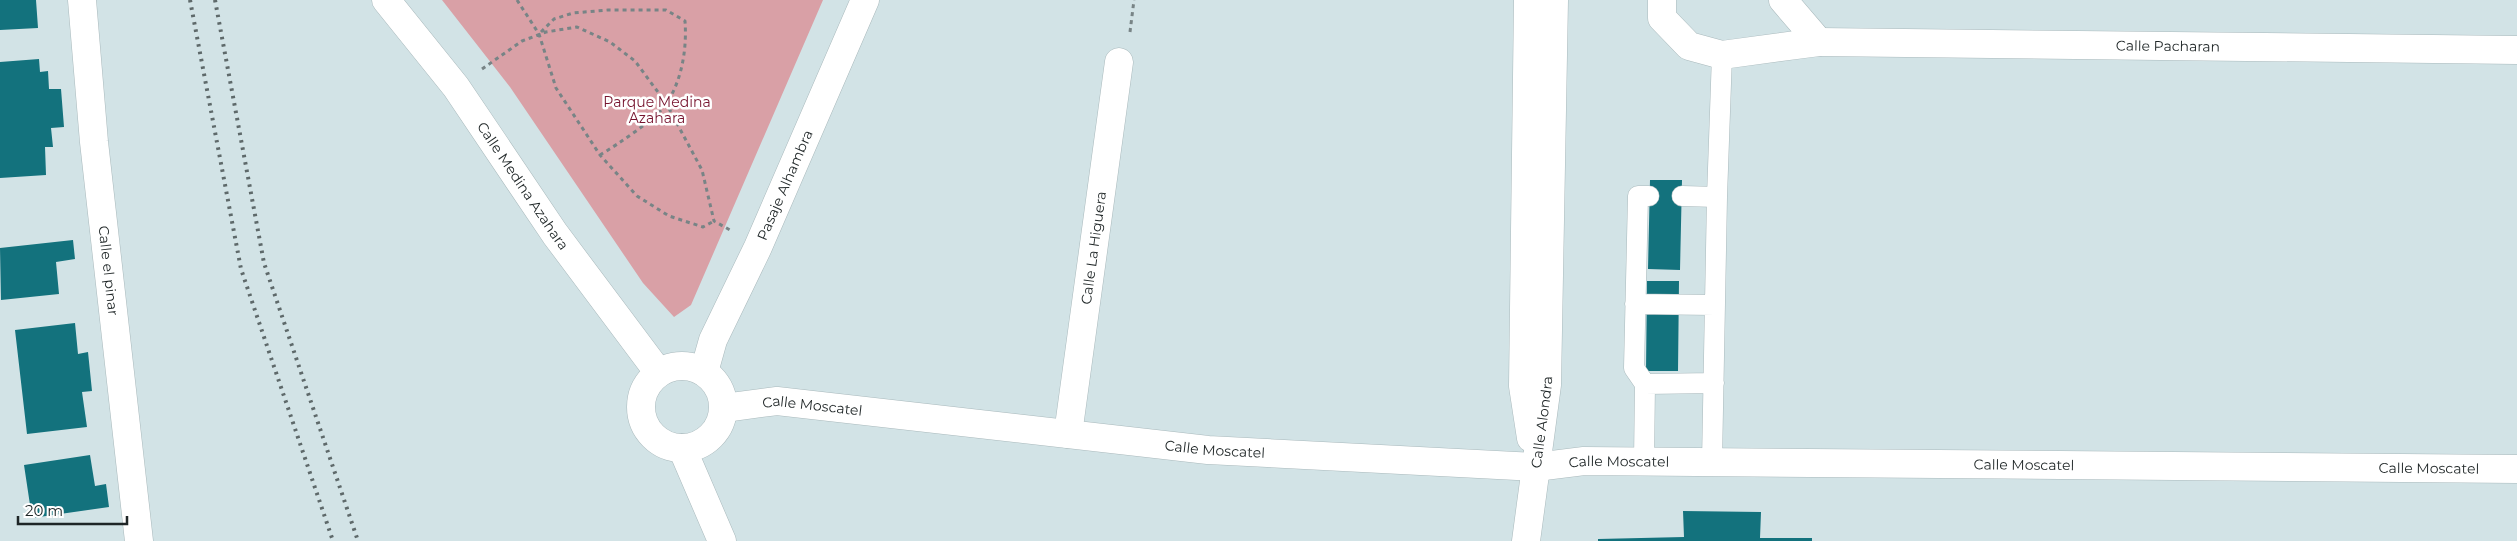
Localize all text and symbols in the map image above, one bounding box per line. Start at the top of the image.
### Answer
street label: Calle Pacharan [2116,36,2220,56]
park label: Parque Medina Azahara [603,93,711,127]
street label: Calle Medina Azahara [473,118,573,253]
street label: Pasaje Alhambra [753,127,817,243]
street label: Calle La Higuera [1077,190,1110,305]
street label: Calle el pinar [95,225,123,317]
street label: Calle Alondra [1527,376,1556,469]
street label: Calle Moscatel [761,392,863,420]
street label: Calle Moscatel [1164,436,1265,462]
street label: Calle Moscatel [1568,452,1669,472]
street label: Calle Moscatel [1974,455,2074,474]
street label: Calle Moscatel [2379,459,2479,478]
scale bar [18,494,126,526]
text: 20 m [25,501,63,520]

